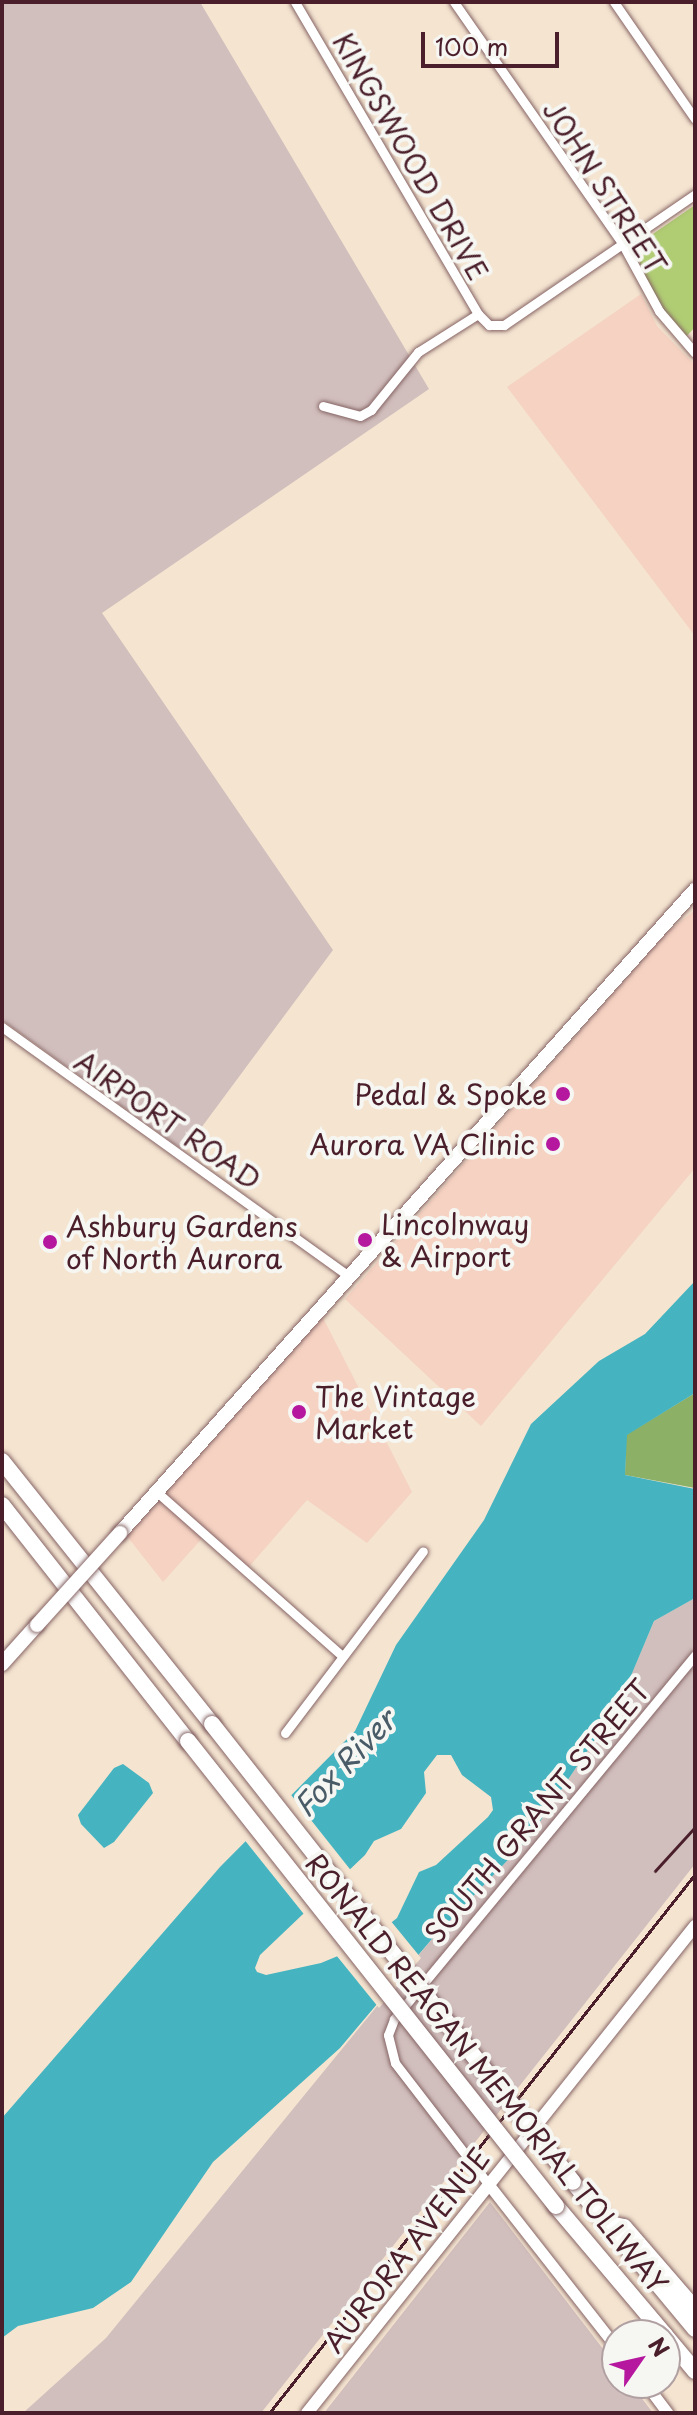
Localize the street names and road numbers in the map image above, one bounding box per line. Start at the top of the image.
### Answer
street label: KINGSWOOD DRIVE [327,27,495,285]
street label: JOHN STREET [536,93,674,281]
street label: AIRPORT ROAD [68,1043,268,1197]
street label: SOUTH GRANT STREET [417,1672,657,1950]
street label: RONALD REAGAN MEMORIAL TOLLWAY [297,1844,677,2302]
street label: AURORA AVENUE [316,2141,496,2359]

